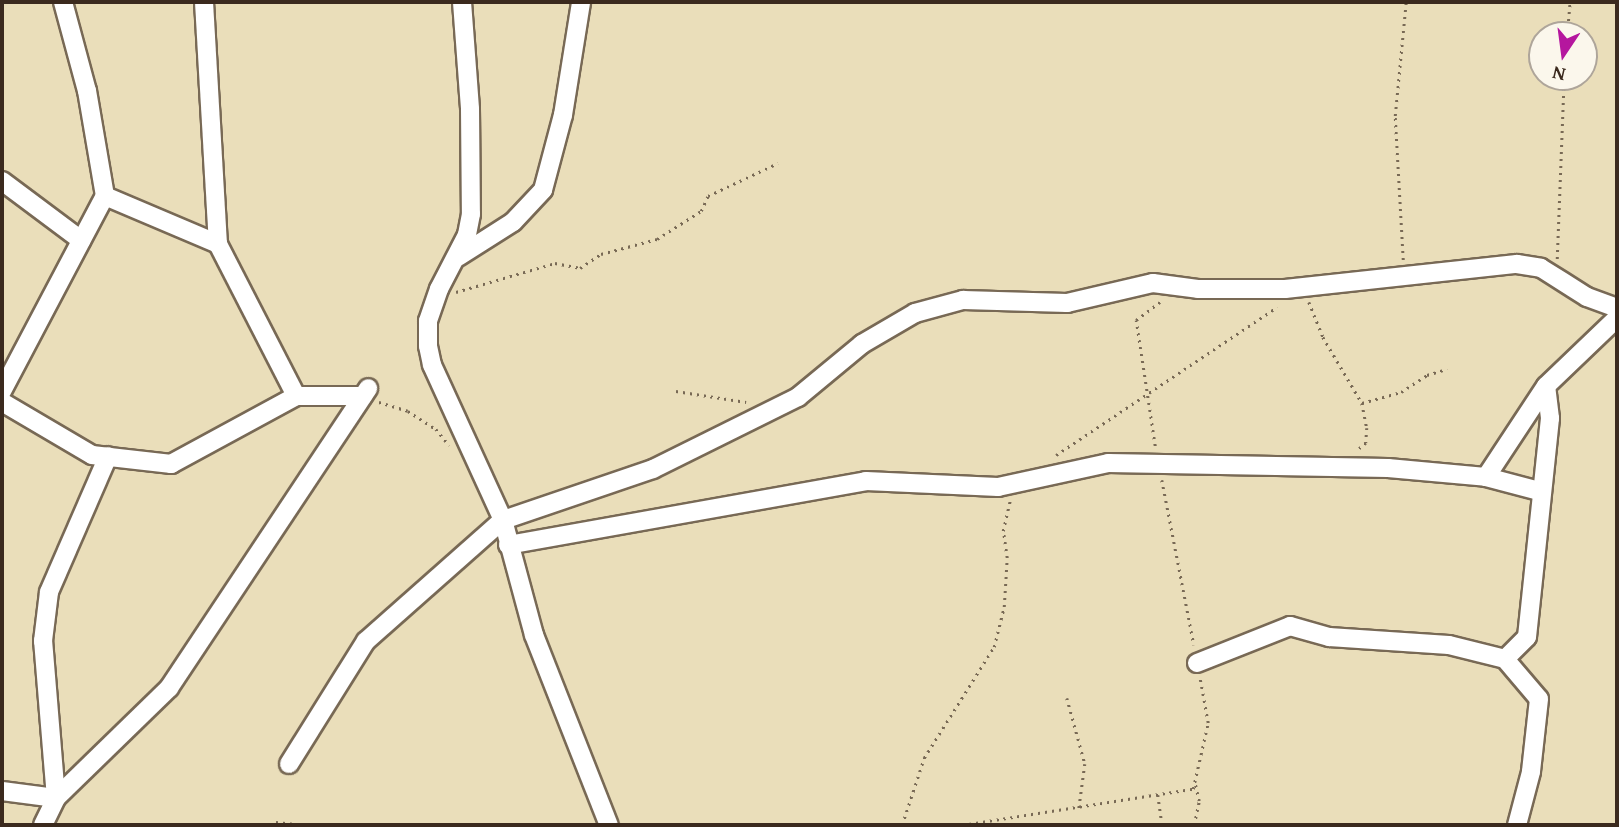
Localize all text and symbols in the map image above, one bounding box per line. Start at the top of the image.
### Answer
north arrow [1528,21,1598,91]
text: N [1549,59,1568,90]

